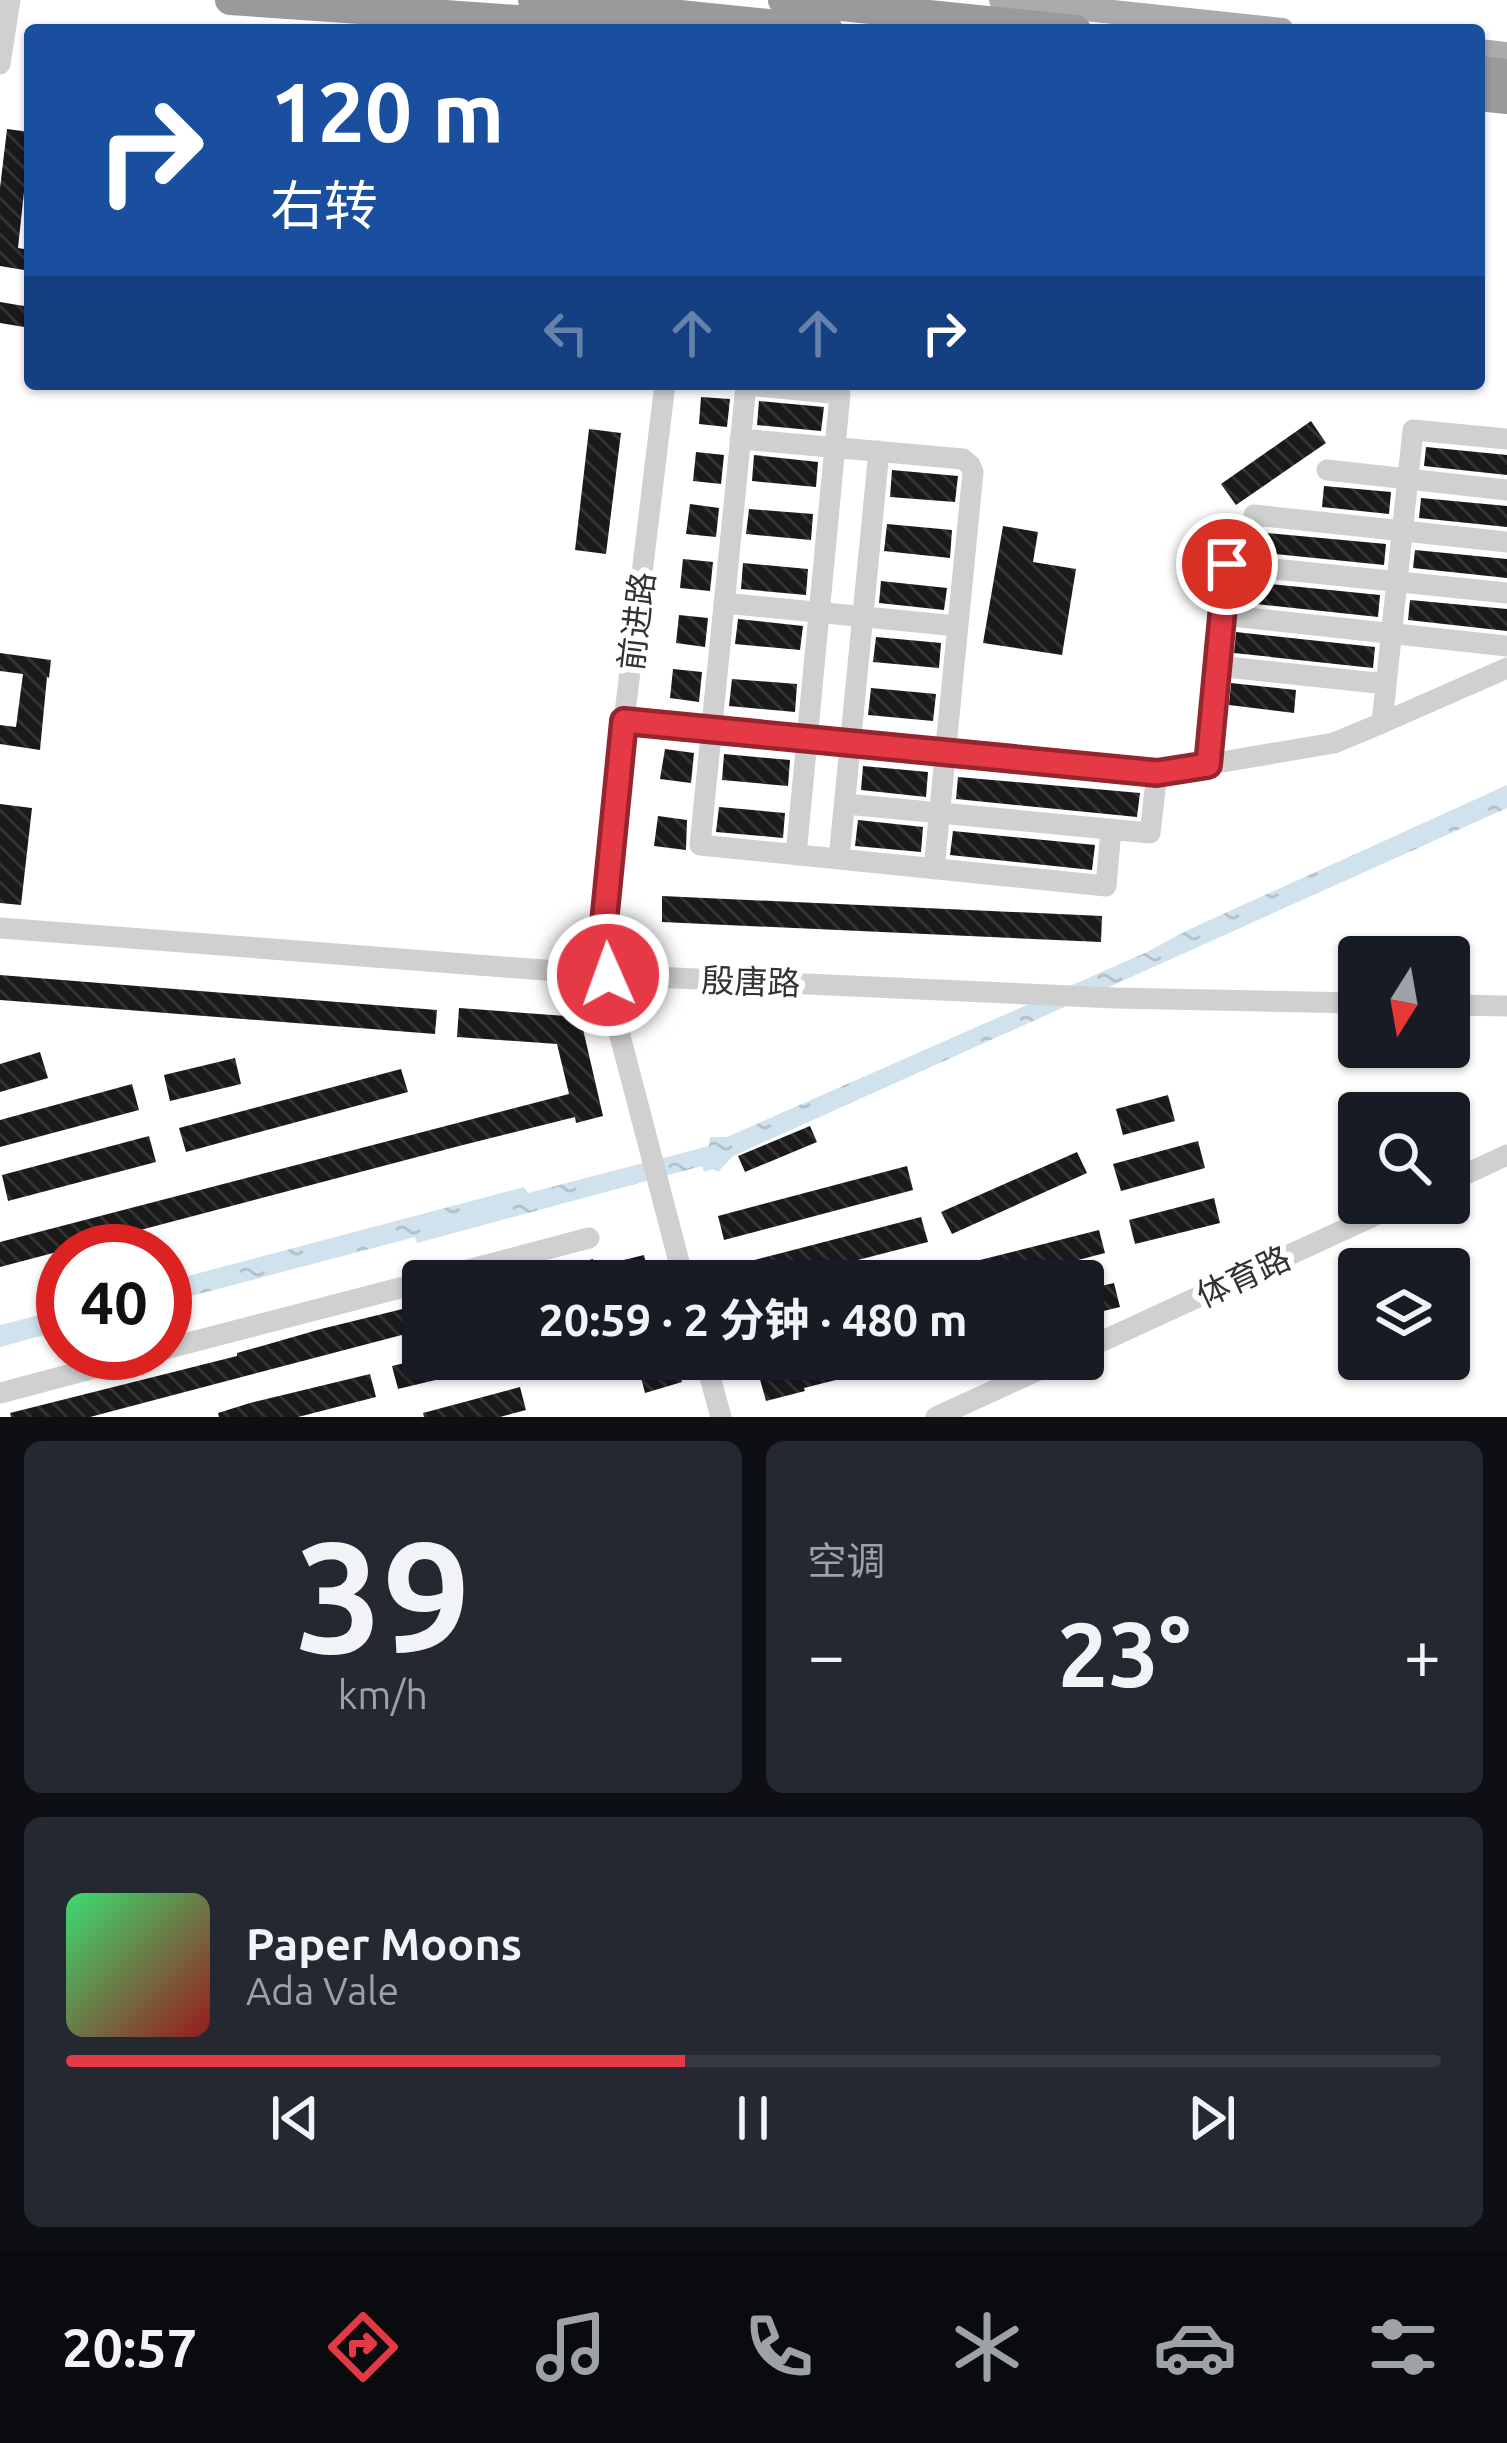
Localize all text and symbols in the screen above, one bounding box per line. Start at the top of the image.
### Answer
text: 120 m [270,64,504,158]
icon: right [72,72,228,228]
text: 右转 [270,175,378,235]
icon: left [533,300,599,366]
icon: ahead [659,300,725,366]
icon: ahead [785,300,851,366]
icon: right [911,300,977,366]
pin [1176,513,1278,615]
icon: arrive [1194,531,1260,597]
street label: 前进路 [612,570,660,672]
position arrow [545,912,671,1038]
north arrow [1338,936,1470,1068]
map controls [1338,936,1470,1380]
street label: 殷唐路 [701,961,801,1001]
button: search [1338,1092,1470,1224]
speed limit sign: 40 [36,1224,192,1380]
street label: 体育路 [1190,1238,1296,1314]
button: layers [1338,1248,1470,1380]
text: 20:59 · 2 分钟 · 480 m [538,1294,968,1345]
text: 39 [295,1508,471,1682]
text: 空调 [808,1539,886,1582]
text: 23° [1058,1603,1191,1704]
text: − [808,1617,845,1691]
text: + [1404,1617,1441,1691]
text: km/h [338,1673,428,1716]
text: Paper Moons [246,1918,522,1969]
text: Ada Vale [246,1969,399,2012]
icon: previous [262,2085,328,2151]
icon: pause [720,2085,786,2151]
icon: next [1179,2085,1245,2151]
icon: directions [321,2305,405,2389]
icon: music [529,2305,613,2389]
icon: phone [737,2305,821,2389]
icon: climate [945,2305,1029,2389]
icon: car [1153,2305,1237,2389]
icon: filters [1361,2305,1445,2389]
text: 20:57 [62,2317,197,2377]

